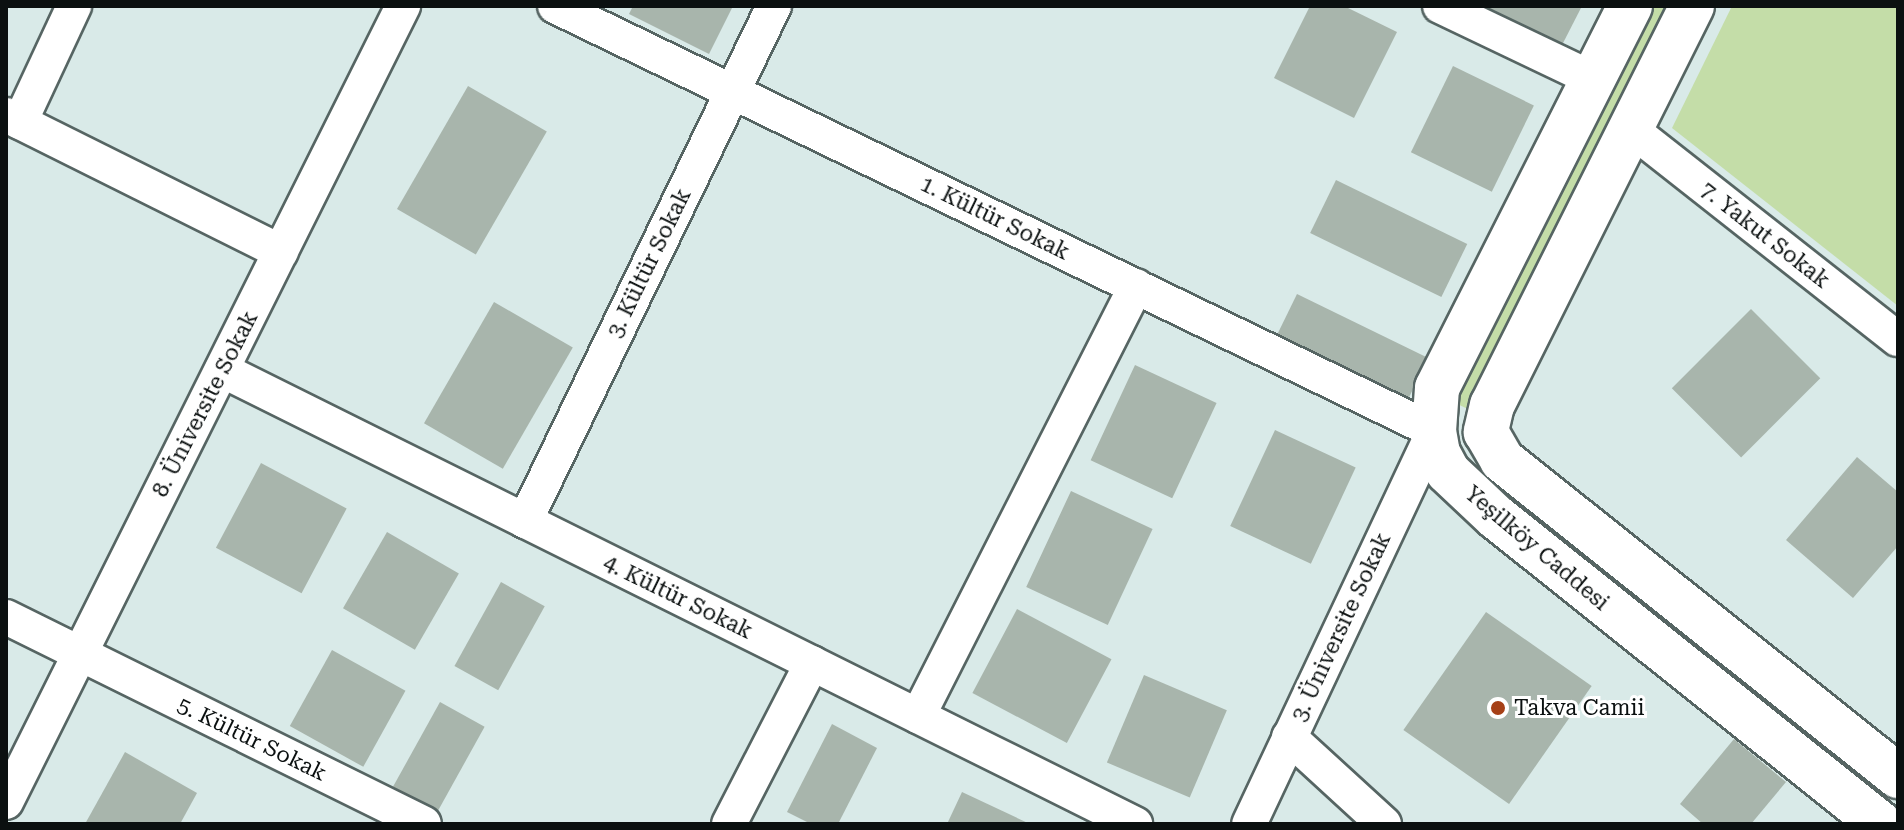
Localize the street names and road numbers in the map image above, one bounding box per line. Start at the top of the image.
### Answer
street label: 1. Kültür Sokak [916,171,1074,265]
street label: 7. Yakut Sokak [1695,176,1835,294]
street label: 3. Kültür Sokak [602,184,696,342]
street label: 8. Üniversite Sokak [147,307,263,501]
street label: Yeşilköy Caddesi [1460,480,1614,616]
street label: 3. Üniversite Sokak [1286,528,1396,726]
street label: 4. Kültür Sokak [599,550,757,644]
street label: 5. Kültür Sokak [173,692,331,786]

